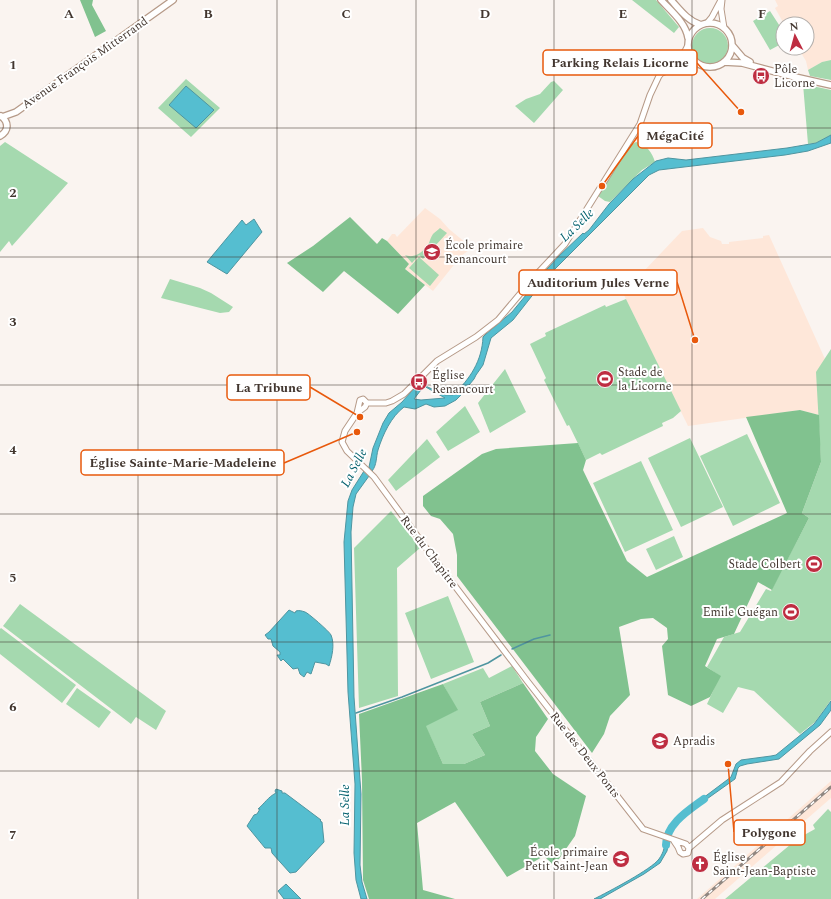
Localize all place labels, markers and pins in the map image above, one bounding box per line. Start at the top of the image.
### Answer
callout: Parking Relais Licorne [543,50,697,75]
place label: Pôle Licorne [774,60,815,93]
bus stop icon: Pôle Licorne [751,66,771,86]
callout: MégaCité [638,123,712,148]
place label: École primaire Renancourt [445,236,523,269]
school or university icon: École primaire Renancourt [422,242,442,262]
callout: Auditorium Jules Verne [519,270,677,295]
place label: Stade de la Licorne [618,363,672,396]
place label: Église Renancourt [432,366,494,399]
sports icon: Stade de la Licorne [595,369,615,389]
bus stop icon: Église Renancourt [409,372,429,392]
callout: La Tribune [227,375,310,400]
callout: Église Sainte-Marie-Madeleine [81,450,284,475]
sports icon: Stade Colbert [804,554,824,574]
place label: Stade Colbert [729,555,801,574]
sports icon: Emile Guégan [781,602,801,622]
place label: Emile Guégan [703,603,778,622]
school or university icon: Apradis [650,731,670,751]
place label: Apradis [673,732,715,751]
callout: Polygone [734,820,805,845]
place label: École primaire Petit Saint-Jean [525,843,608,876]
place label: Église Saint-Jean-Baptiste [713,848,816,881]
school or university icon: École primaire Petit Saint-Jean [611,849,631,869]
church icon: Église Saint-Jean-Baptiste [690,854,710,874]

